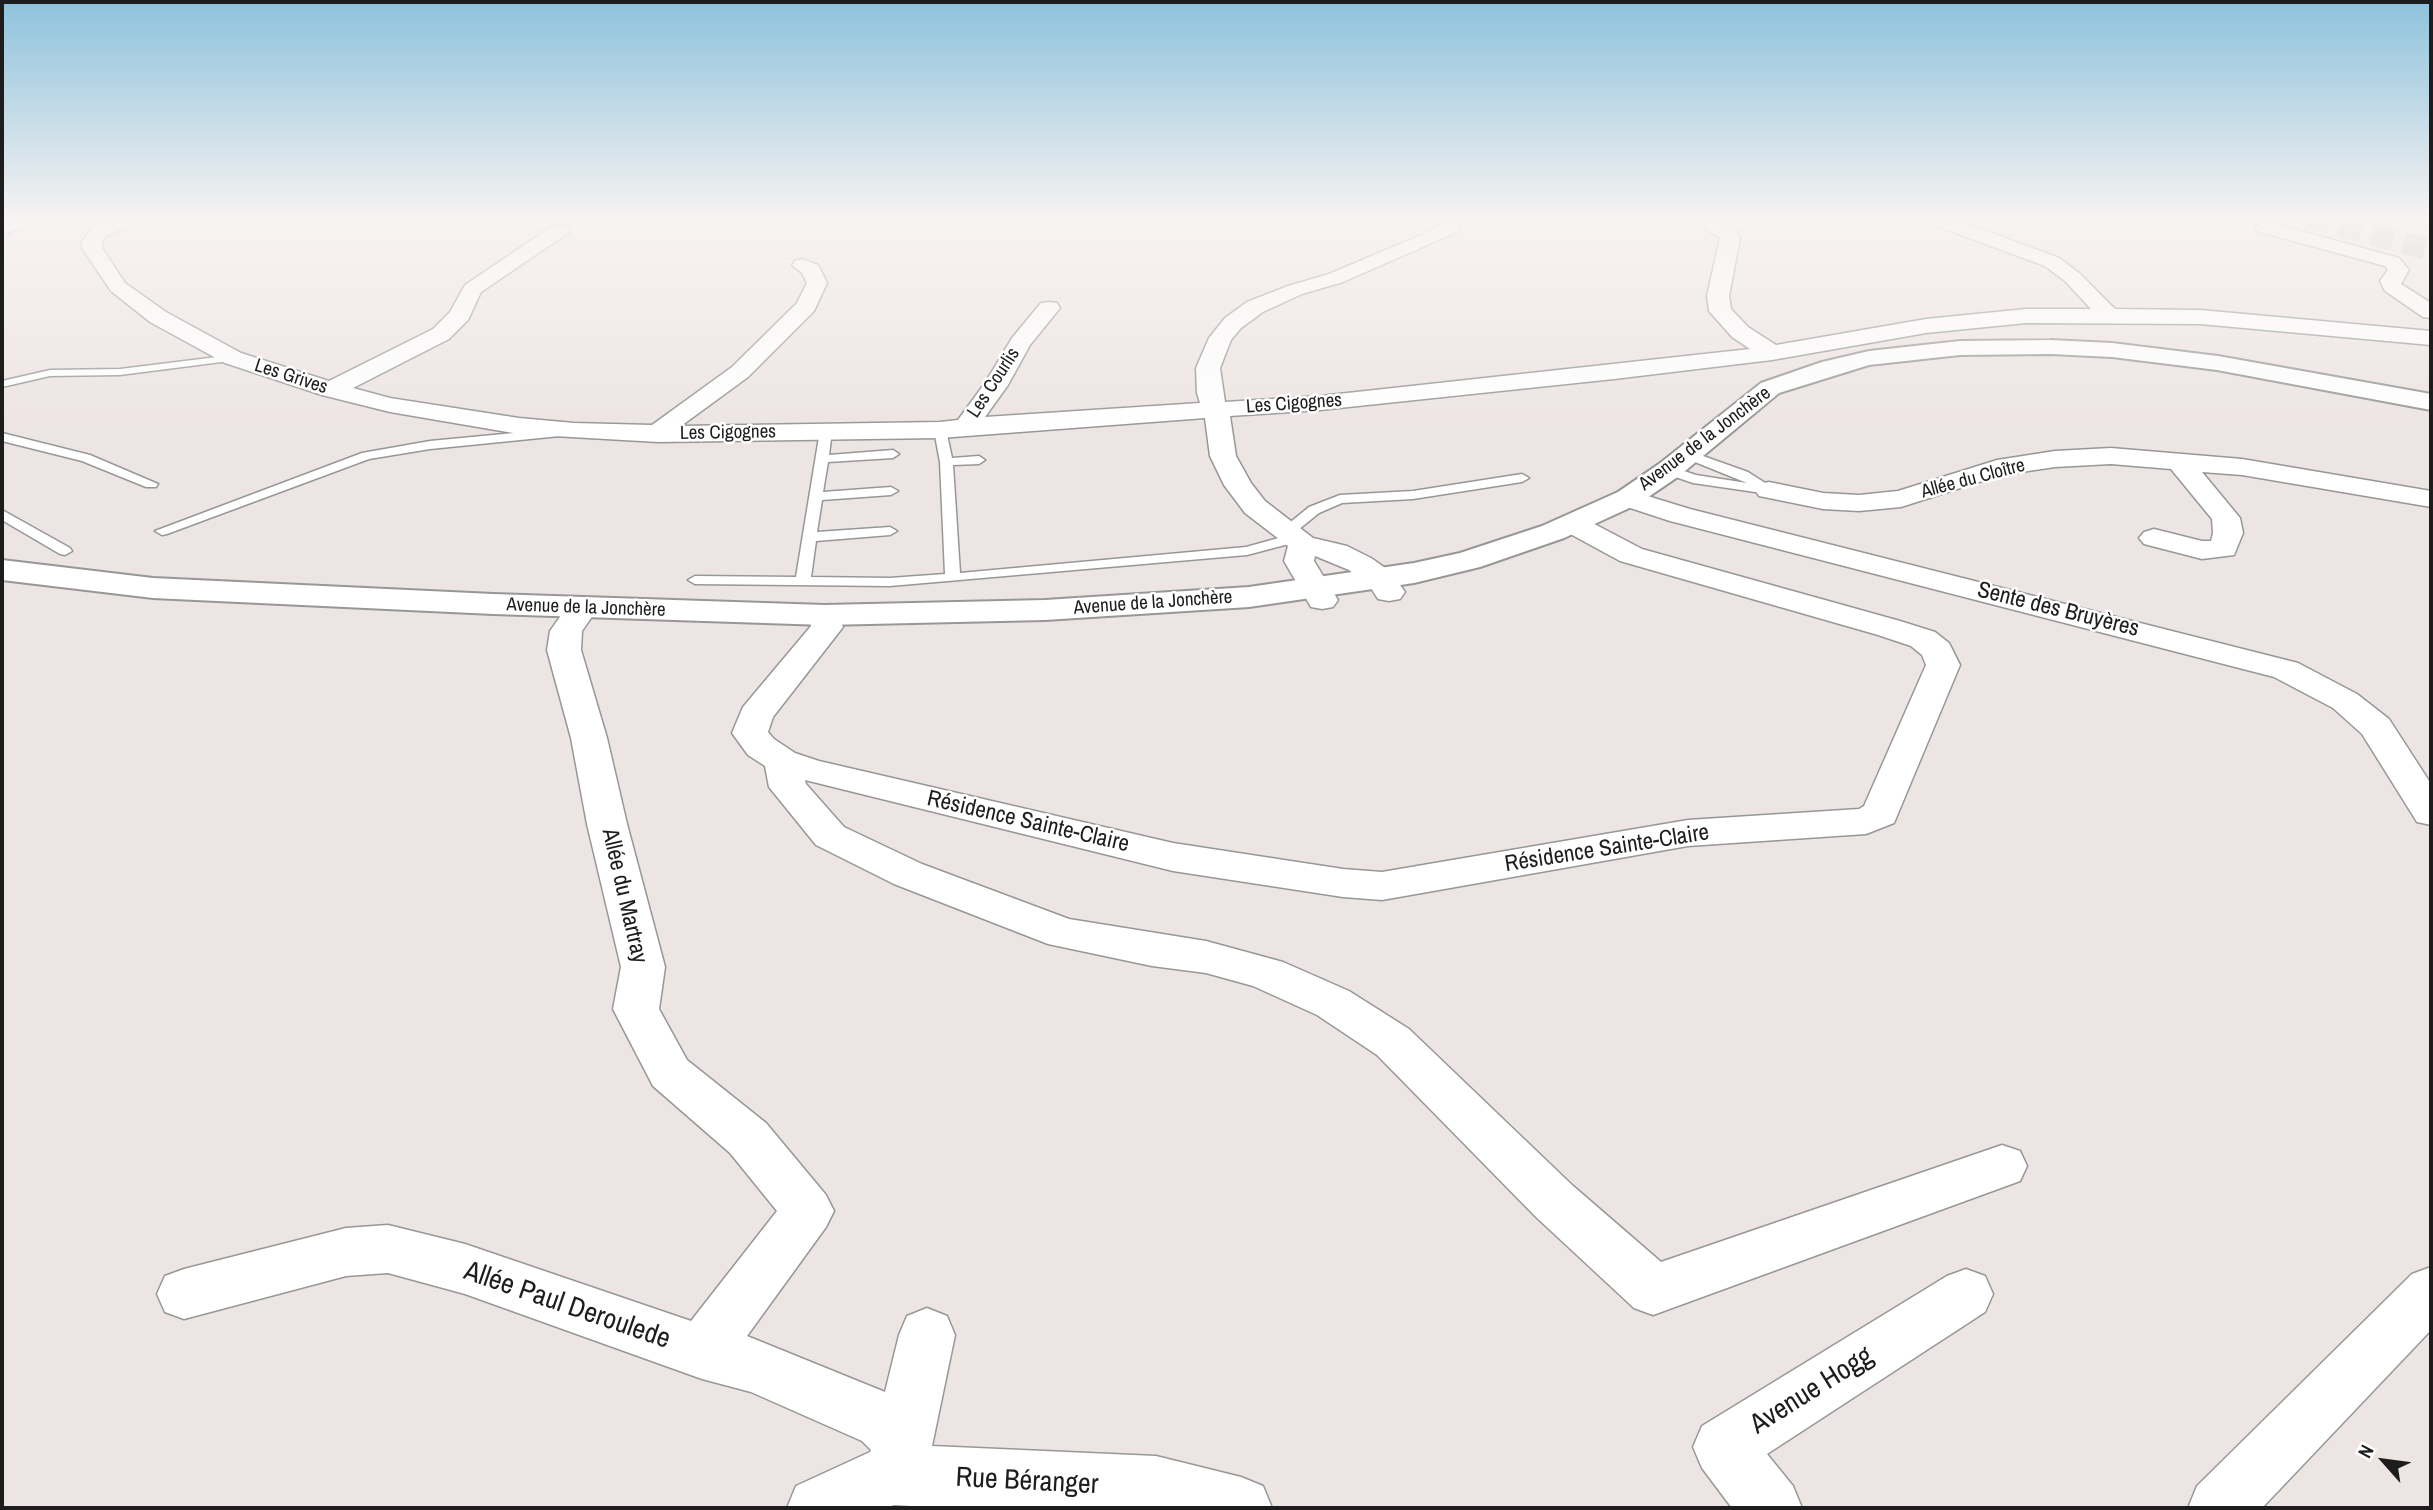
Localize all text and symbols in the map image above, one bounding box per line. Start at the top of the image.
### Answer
street label: Les Courlis [963,344,1025,422]
street label: Les Grives [252,355,330,399]
street label: Avenue de la Jonchère [1635,382,1775,496]
street label: Les Cigognes [1245,389,1343,419]
street label: Les Cigognes [680,421,776,445]
street label: Allée du Cloître [1919,454,2027,504]
street label: Sente des Bruyères [1974,577,2142,643]
street label: Avenue de la Jonchère [1073,586,1233,620]
street label: Avenue de la Jonchère [506,594,666,622]
street label: Résidence Sainte-Claire [924,785,1132,859]
street label: Résidence Sainte-Claire [1503,819,1711,879]
street label: Allée du Martray [595,826,653,966]
street label: Allée Paul Deroulede [460,1255,674,1357]
street label: Avenue Hogg [1744,1340,1880,1442]
north arrow [2349,1426,2419,1496]
text: N [2351,1440,2380,1462]
street label: Rue Béranger [955,1461,1099,1503]

